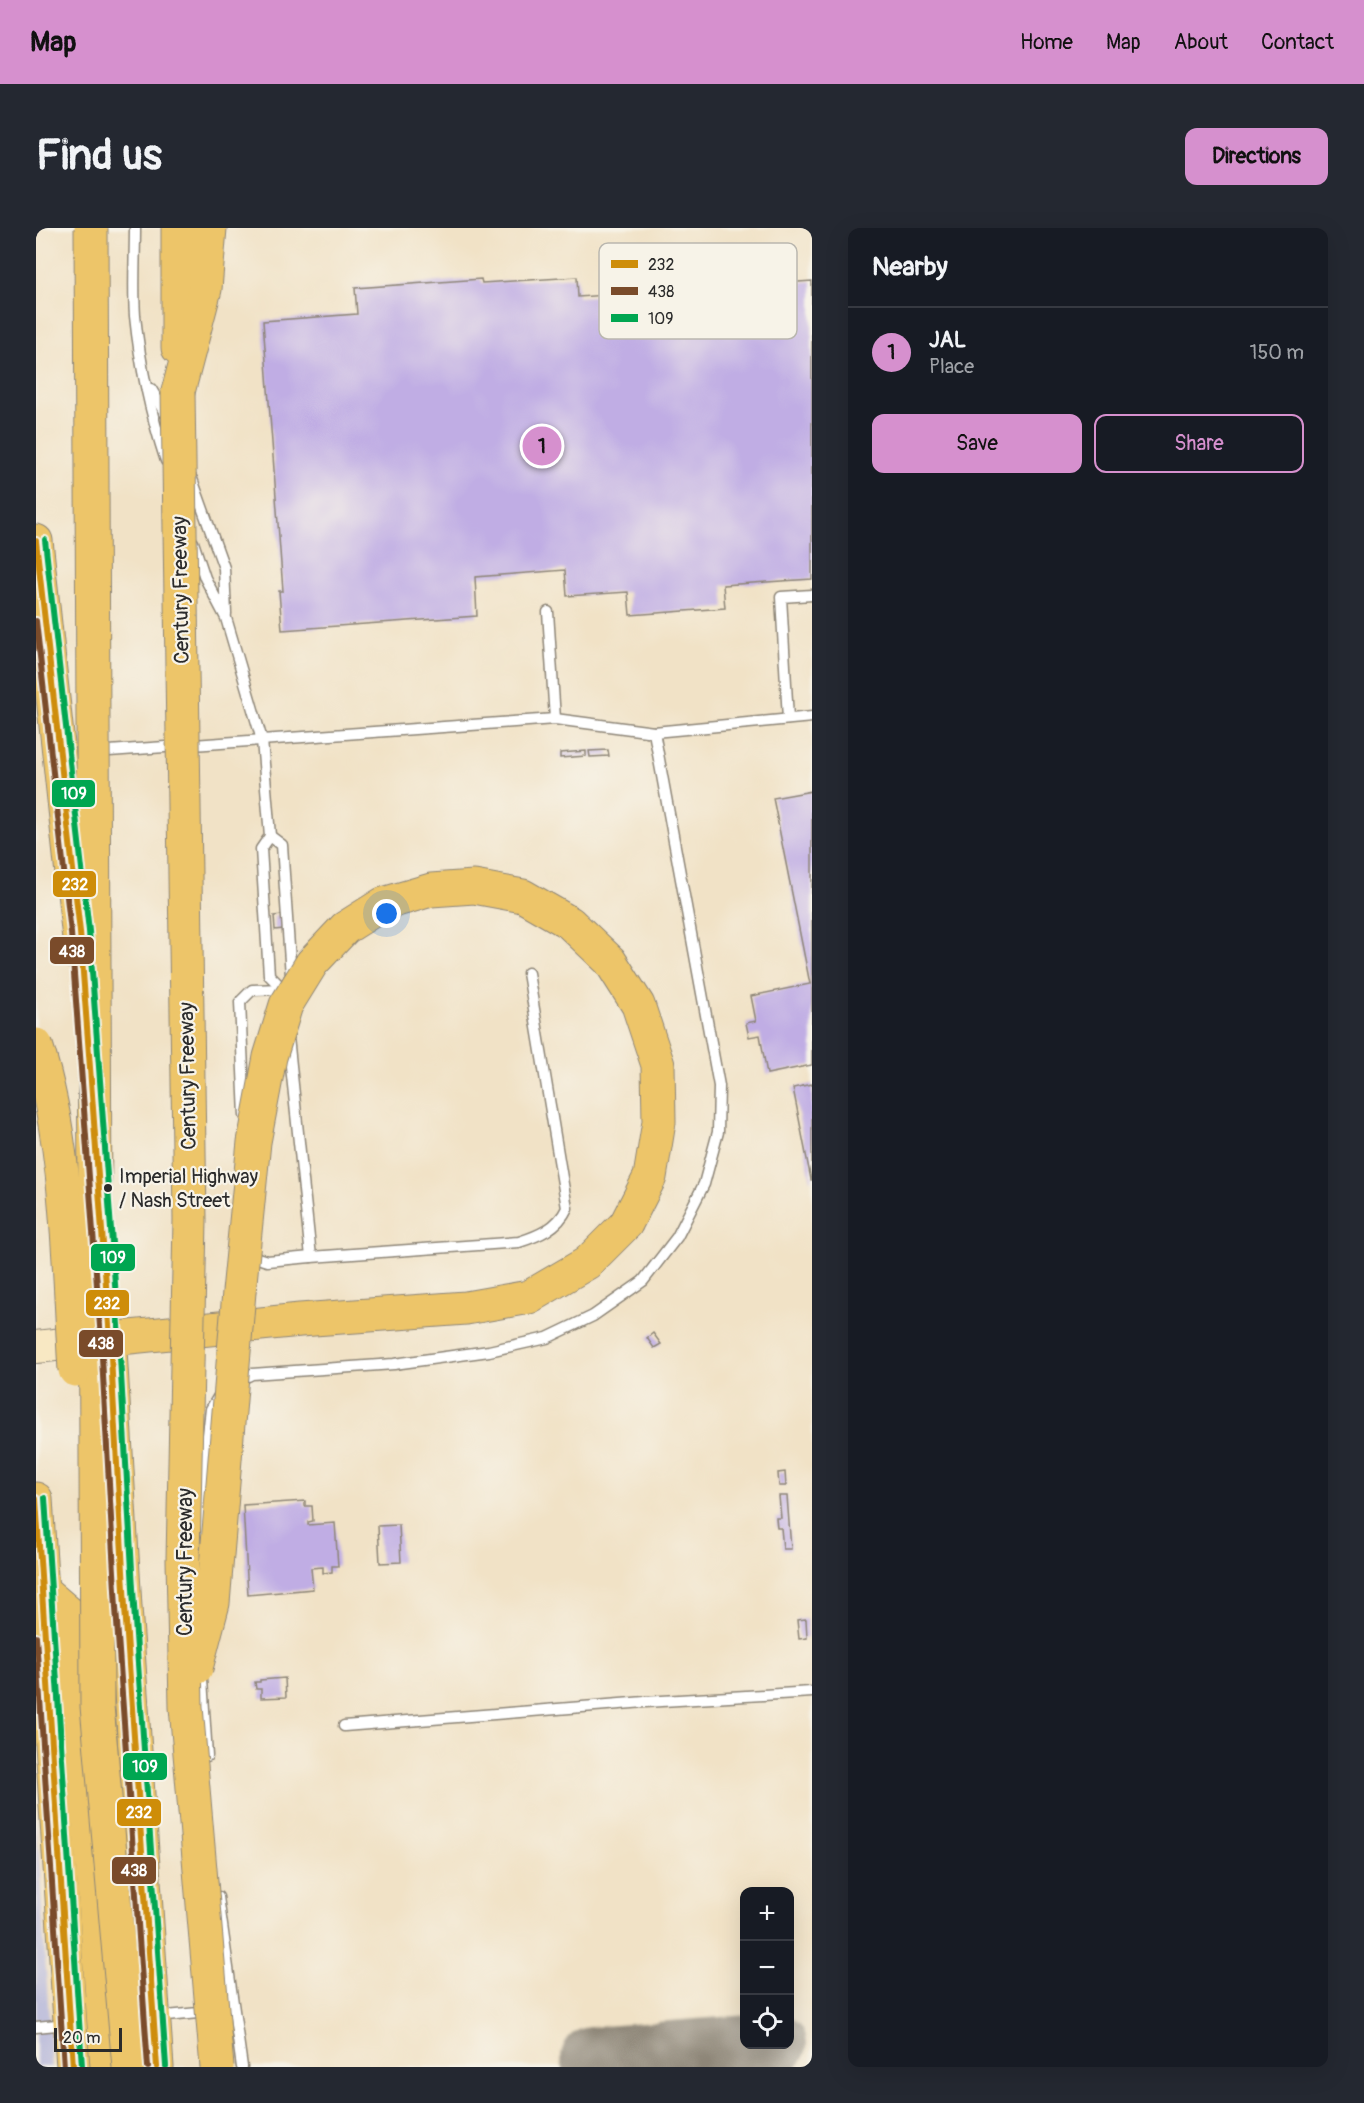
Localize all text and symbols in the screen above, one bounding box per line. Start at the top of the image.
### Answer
text: Map [30,25,76,60]
text: Home [1020,29,1073,56]
text: Map [1106,29,1141,56]
text: About [1174,29,1228,56]
text: Contact [1261,29,1334,56]
button: Directions [1185,128,1328,185]
text: Find us [36,130,162,182]
legend [599,243,797,339]
text: Nearby [872,251,948,283]
text: 232 [648,255,674,275]
text: 438 [648,282,674,302]
text: 109 [648,309,673,329]
text: JAL [929,326,966,354]
text: 1 [888,340,895,365]
text: 150 m [1250,340,1304,365]
text: Place [929,354,974,379]
button: Save [872,414,1082,473]
button: Share [1094,414,1304,473]
pin: 1 [522,424,562,468]
street label: Century Freeway [166,516,196,664]
line badge: 109 [51,779,96,808]
text: 109 [61,784,87,804]
line badge: 232 [52,870,97,898]
text: 232 [62,875,88,895]
your location [372,899,401,928]
line badge: 438 [49,936,95,965]
text: 438 [59,942,85,962]
street label: Century Freeway [173,1002,203,1150]
place label: Imperial Highway / Nash Street [119,1164,258,1213]
marker: Imperial Highway / Nash Street [102,1182,114,1194]
line badge: 109 [90,1243,136,1272]
text: 109 [100,1248,126,1268]
line badge: 232 [85,1289,130,1317]
text: 232 [94,1294,120,1314]
line badge: 438 [78,1329,124,1358]
text: 438 [88,1334,114,1354]
street label: Century Freeway [172,1488,199,1636]
line badge: 109 [122,1752,168,1781]
text: 109 [132,1757,158,1777]
line badge: 232 [116,1798,162,1827]
text: 232 [126,1803,152,1823]
line badge: 438 [111,1856,157,1885]
text: 438 [121,1861,147,1881]
map controls [740,1887,794,2049]
button: + [740,1887,794,1941]
button: − [740,1941,794,1995]
button: locate [740,1995,794,2049]
scale bar [54,2025,122,2052]
text: 20 m [63,2028,101,2048]

